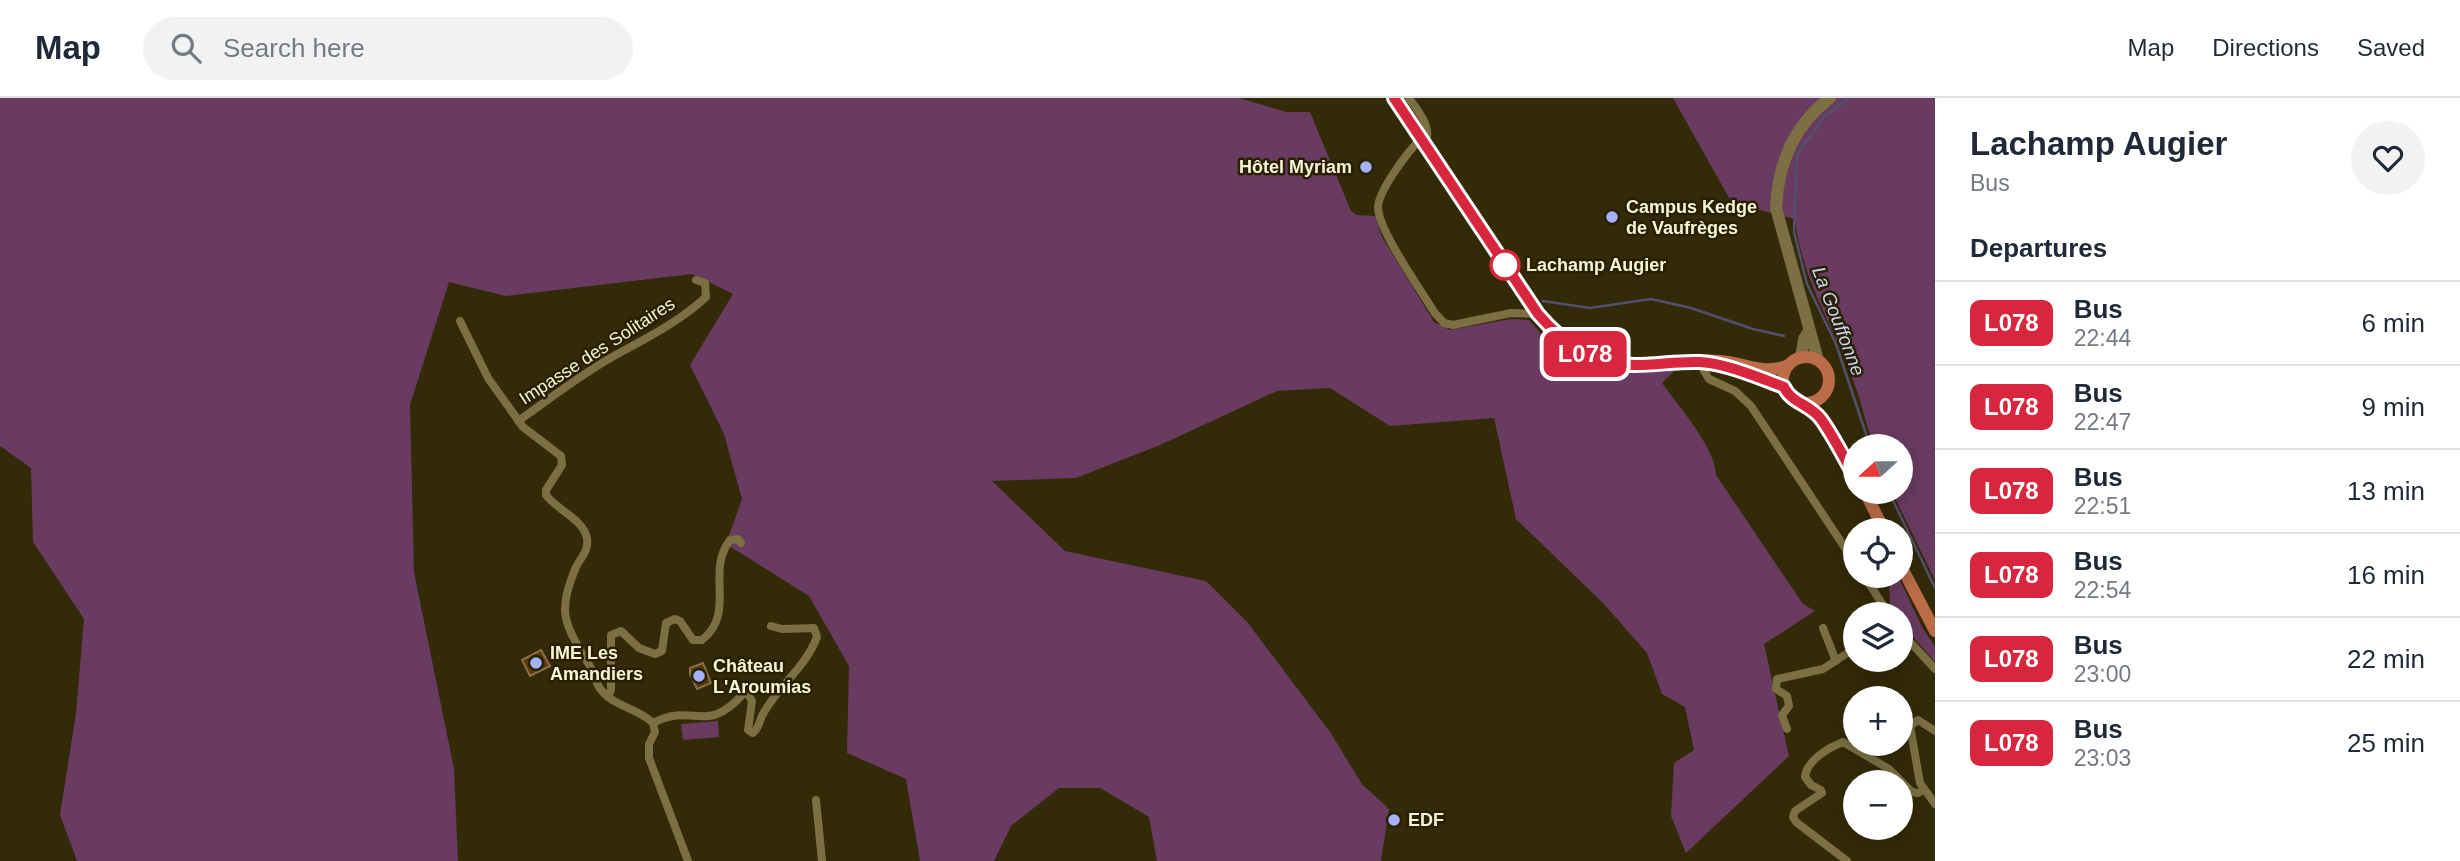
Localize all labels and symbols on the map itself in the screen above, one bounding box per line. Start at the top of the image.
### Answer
place label: Hôtel Myriam [1239,157,1352,177]
marker: Hôtel Myriam [1358,159,1374,175]
place label: Campus Kedge de Vaufrèges [1626,197,1757,238]
marker: Campus Kedge de Vaufrèges [1604,209,1620,225]
marker: Lachamp Augier [1490,250,1520,280]
place label: Lachamp Augier [1526,255,1666,275]
water label: La Gouffonne [1808,264,1869,379]
street label: Impasse des Solitaires [516,293,678,409]
line badge: L078 [1536,331,1634,377]
north arrow [1843,434,1913,504]
place label: IME Les Amandiers [550,643,643,684]
marker: IME Les Amandiers [528,655,544,671]
place label: Château L'Aroumias [713,656,811,697]
marker: Château L'Aroumias [691,668,707,684]
place label: EDF [1408,810,1444,830]
marker: EDF [1386,812,1402,828]

